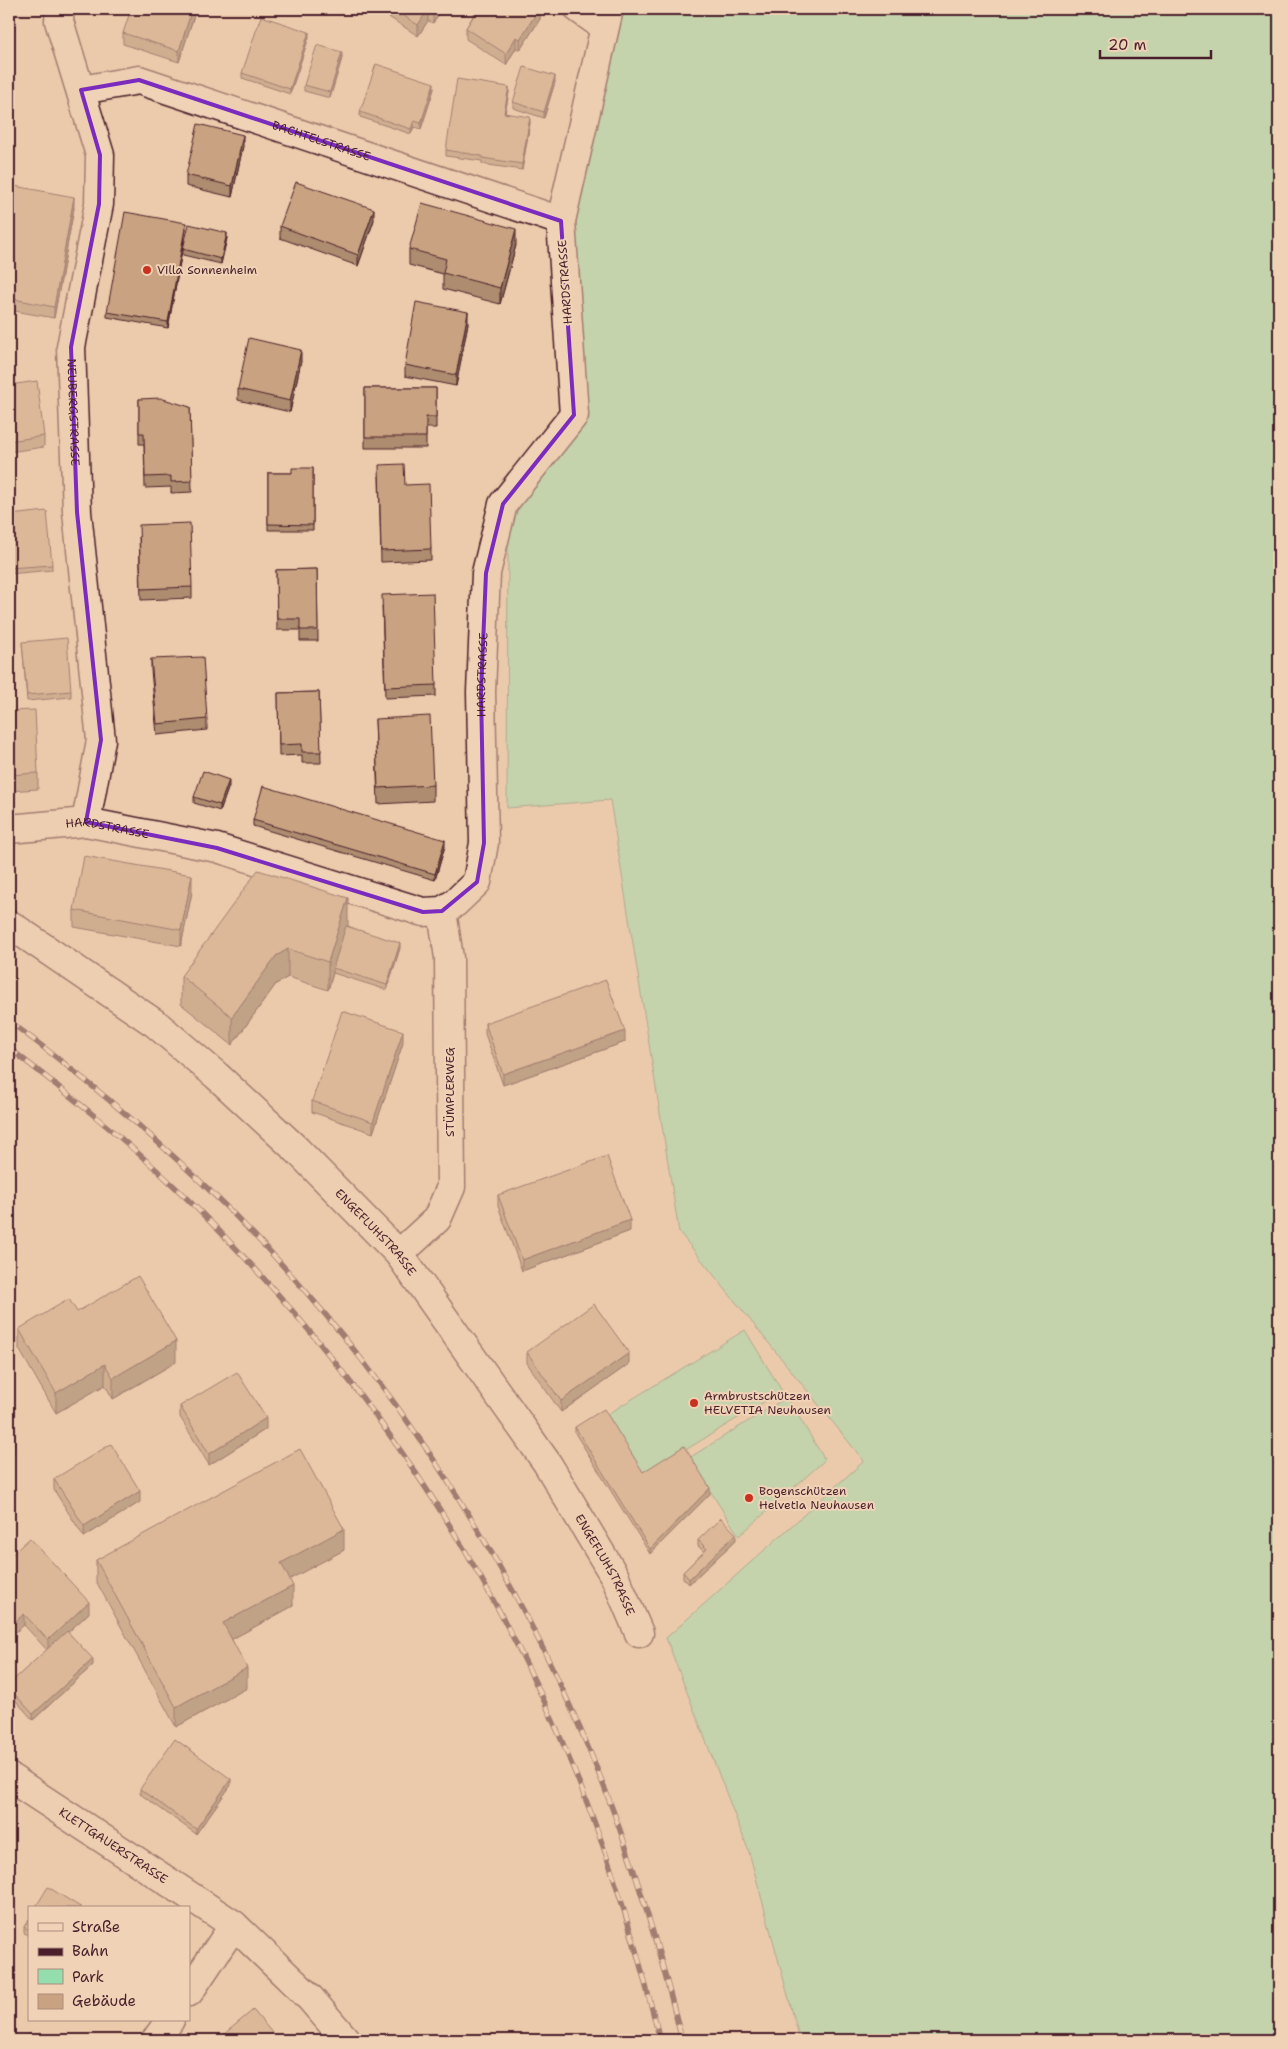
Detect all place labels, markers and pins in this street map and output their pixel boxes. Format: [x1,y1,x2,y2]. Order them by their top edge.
place label: Villa Sonnenheim [157,262,257,278]
marker: Villa Sonnenheim [141,264,153,276]
place label: Armbrustschützen HELVETIA Neuhausen [704,1388,831,1418]
marker: Armbrustschützen HELVETIA Neuhausen [688,1397,700,1409]
place label: Bogenschützen Helvetia Neuhausen [759,1483,874,1513]
marker: Bogenschützen Helvetia Neuhausen [743,1492,755,1504]

